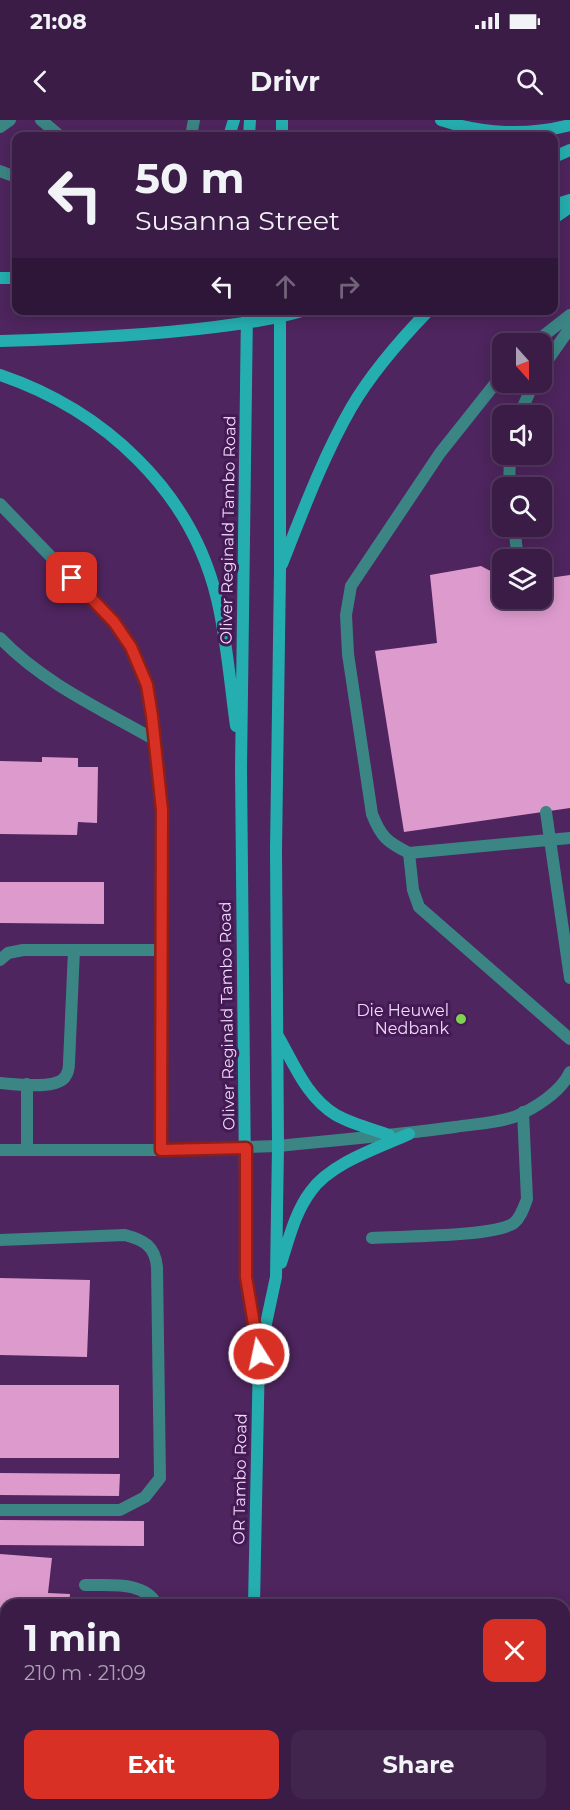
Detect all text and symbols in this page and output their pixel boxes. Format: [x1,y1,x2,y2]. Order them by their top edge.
text: 21:08 [30,8,87,35]
icon: back [24,65,57,98]
text: Drivr [250,65,320,98]
icon: search [513,65,546,98]
text: 50 m [135,152,244,204]
icon: left [36,156,114,234]
text: Susanna Street [135,204,340,237]
icon: left [206,270,239,303]
icon: ahead [269,270,302,303]
icon: right [332,270,365,303]
north arrow [492,333,552,393]
map controls [492,333,552,609]
button: sound [492,405,552,465]
street label: Oliver Reginald Tambo Road [217,415,239,645]
button: search [492,477,552,537]
button: layers [492,549,552,609]
pin [46,552,97,603]
icon: arrive [55,561,88,594]
street label: Oliver Reginald Tambo Road [216,901,238,1131]
place label: Die Heuwel Nedbank [356,1001,449,1038]
marker: Die Heuwel Nedbank [454,1012,468,1026]
position arrow [227,1322,291,1386]
street label: OR Tambo Road [229,1413,251,1545]
text: 1 min [24,1616,122,1660]
button: close [483,1619,546,1682]
text: 210 m · 21:09 [24,1661,146,1685]
button: Exit [24,1730,279,1799]
button: Share [291,1730,546,1799]

